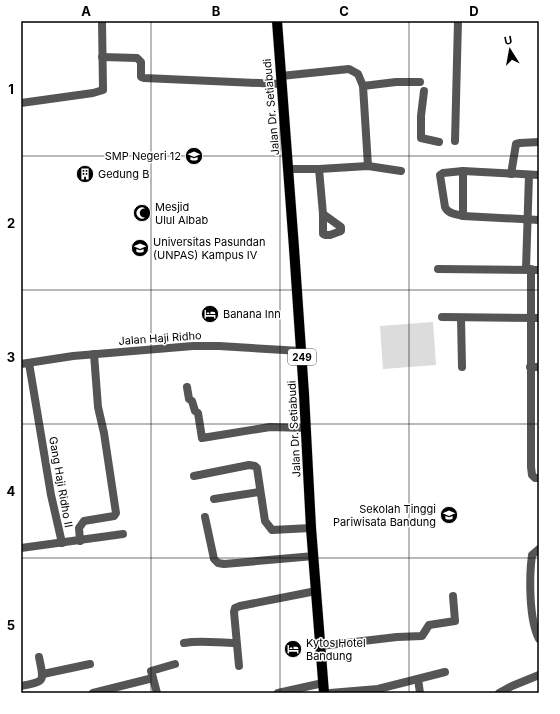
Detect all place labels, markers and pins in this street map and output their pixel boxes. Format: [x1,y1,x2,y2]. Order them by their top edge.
school or university icon: SMP Negeri 12 [184,146,204,166]
place label: SMP Negeri 12 [105,149,181,163]
building icon: Gedung B [75,164,95,184]
place label: Gedung B [98,167,149,181]
place label: Mesjid Ulul Albab [155,200,208,227]
mosque icon: Mesjid Ulul Albab [132,203,152,223]
place label: Universitas Pasundan (UNPAS) Kampus IV [153,235,266,262]
school or university icon: Universitas Pasundan (UNPAS) Kampus IV [130,238,150,258]
hotel icon: Banana Inn [200,304,220,324]
place label: Banana Inn [223,307,281,321]
place label: Sekolah Tinggi Pariwisata Bandung [333,502,436,529]
school or university icon: Sekolah Tinggi Pariwisata Bandung [439,505,459,525]
place label: Kytos Hotel Bandung [306,636,366,663]
hotel icon: Kytos Hotel Bandung [283,639,303,659]

